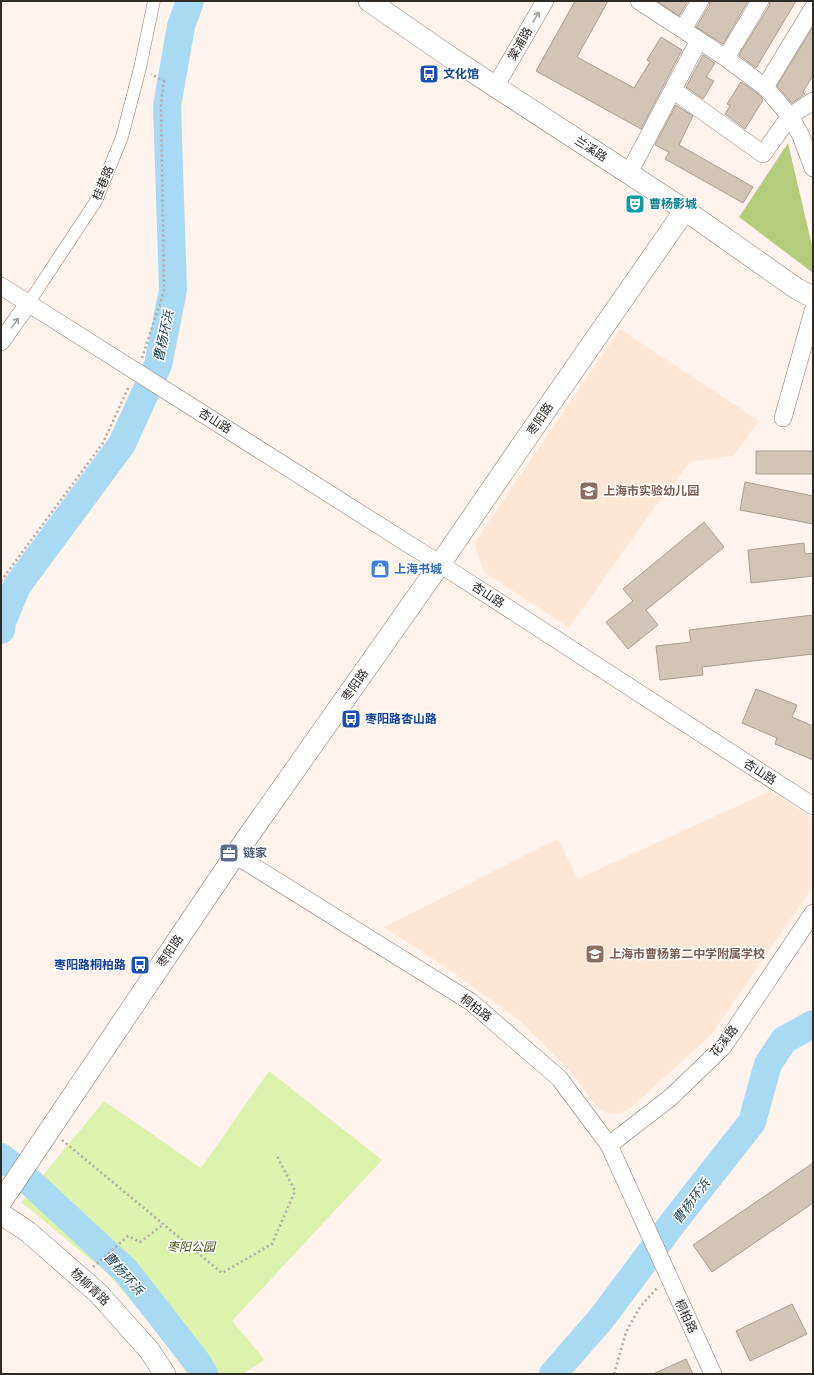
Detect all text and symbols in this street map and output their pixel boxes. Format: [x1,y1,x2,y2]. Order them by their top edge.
one-way arrow [532,11,540,23]
street label: 棠浦路 [503,24,535,63]
bus stop icon: 文化馆 [418,63,440,85]
place label: 文化馆 [443,65,479,81]
street label: 兰溪路 [572,132,611,165]
street label: 桂巷路 [88,163,116,202]
theatre icon: 曹杨影城 [624,193,646,215]
place label: 曹杨影城 [649,195,697,211]
water label: 曹杨环浜 [149,308,176,363]
one-way arrow [11,318,19,329]
street label: 枣阳路 [522,399,556,438]
street label: 杏山路 [196,404,235,436]
school or university icon: 上海市实验幼儿园 [578,480,600,502]
place label: 上海市实验幼儿园 [603,482,699,498]
shop icon: 上海书城 [369,558,391,580]
place label: 上海书城 [394,560,442,576]
street label: 杏山路 [469,578,508,611]
street label: 枣阳路 [337,665,371,704]
bus stop icon: 枣阳路杏山路 [340,708,362,730]
place label: 枣阳路杏山路 [365,710,437,726]
street label: 杏山路 [741,755,780,788]
office icon: 链家 [218,842,240,864]
place label: 链家 [243,844,267,860]
street label: 枣阳路 [152,931,186,970]
school or university icon: 上海市曹杨第二中学附属学校 [584,943,606,965]
place label: 上海市曹杨第二中学附属学校 [609,945,765,961]
bus stop icon: 枣阳路桐柏路 [129,954,151,976]
place label: 枣阳路桐柏路 [54,956,126,972]
street label: 桐柏路 [458,990,496,1025]
street label: 花溪路 [706,1021,741,1059]
water label: 曹杨环浜 [668,1174,714,1227]
park label: 枣阳公园 [167,1238,217,1254]
water label: 曹杨环浜 [101,1248,149,1298]
street label: 杨柳青路 [68,1264,114,1308]
street label: 桐柏路 [672,1296,702,1335]

